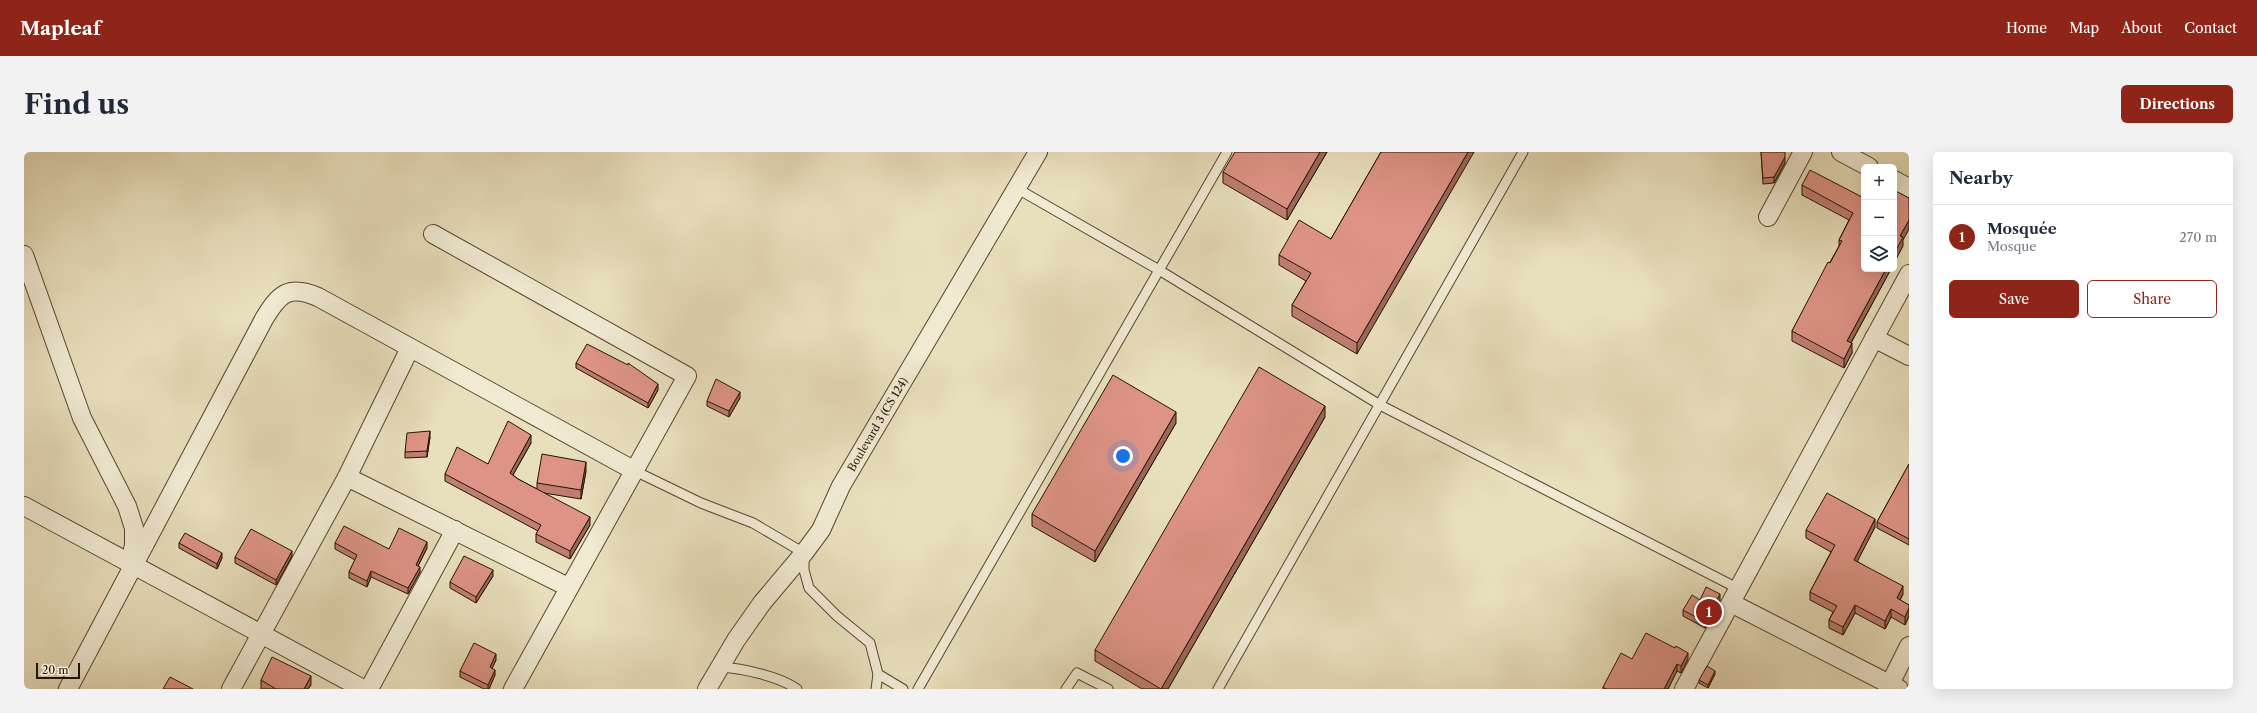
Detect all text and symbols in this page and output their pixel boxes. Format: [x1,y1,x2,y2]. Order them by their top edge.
text: Mapleaf [20,17,101,40]
text: Home [2006,19,2047,37]
text: Map [2069,19,2099,37]
text: About [2121,19,2162,37]
text: Contact [2184,19,2237,37]
button: Directions [2121,85,2233,123]
text: Find us [24,87,129,121]
map controls [1861,164,1897,272]
button: + [1861,164,1897,200]
text: Nearby [1949,168,2013,188]
button: − [1861,200,1897,236]
text: Mosquée [1987,219,2057,238]
text: 1 [1959,229,1965,245]
text: 270 m [2179,229,2217,245]
button: layers [1861,236,1897,272]
text: Mosque [1987,238,2037,254]
button: Save [1949,280,2079,318]
button: Share [2087,280,2217,318]
street label: Boulevard 3 (CS 124) [844,375,911,474]
your location [1113,446,1133,466]
pin: 1 [1696,597,1722,627]
scale bar [36,661,80,680]
text: 20 m [42,663,68,677]

